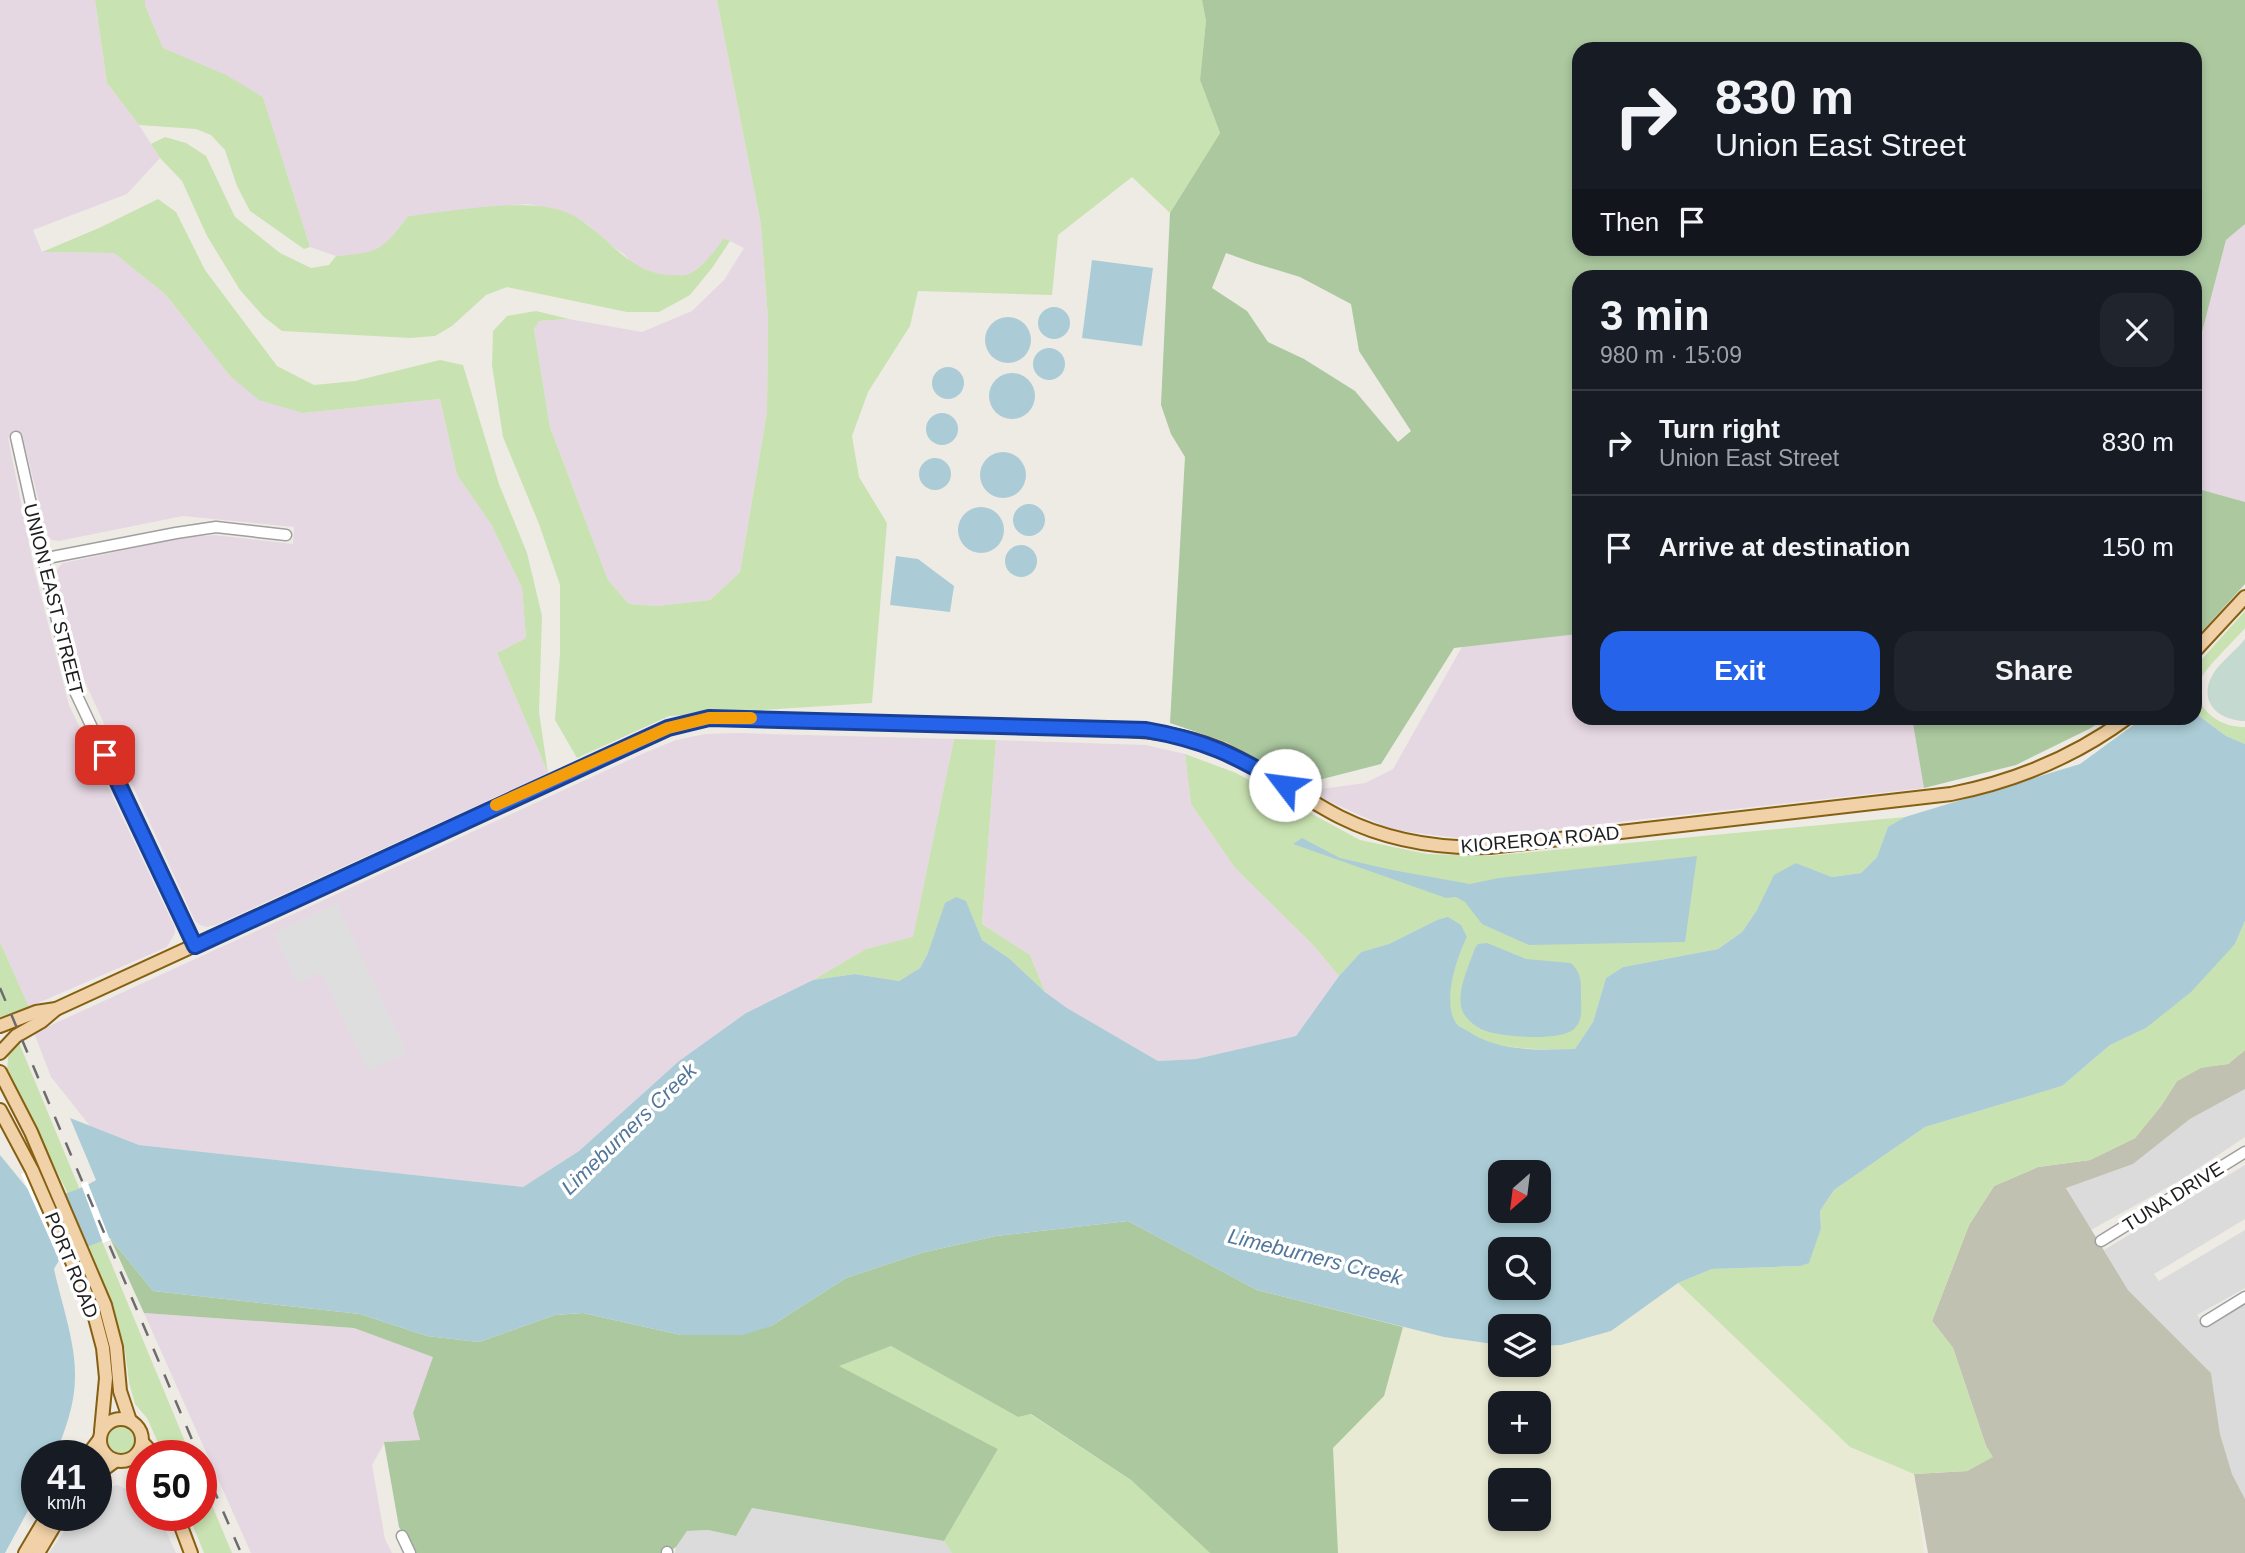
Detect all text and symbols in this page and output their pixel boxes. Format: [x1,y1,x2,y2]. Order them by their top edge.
icon: right [1600,70,1691,161]
text: 830 m [1715,70,1854,124]
text: Union East Street [1715,127,1966,163]
icon: arrive [1673,203,1711,241]
text: Then [1600,207,1659,237]
text: 3 min [1600,292,1710,339]
button: close [2100,293,2174,367]
text: 980 m · 15:09 [1600,342,1742,368]
text: Turn right [1659,414,1780,444]
icon: right [1600,424,1638,462]
text: 830 m [2102,427,2174,457]
text: Union East Street [1659,445,1839,471]
street label: UNION EAST STREET [20,501,88,697]
icon: arrive [1600,529,1638,567]
text: Arrive at destination [1659,532,1910,562]
text: 150 m [2102,532,2174,562]
button: Exit [1600,631,1880,711]
button: Share [1894,631,2174,711]
pin [75,725,135,785]
icon: arrive [86,736,124,774]
position arrow [1248,748,1322,822]
street label: KIOREROA ROAD [1460,822,1620,857]
water label: Limeburners Creek [556,1057,702,1199]
street label: TUNA DRIVE [2119,1157,2227,1236]
north arrow [1488,1160,1550,1223]
map controls [1488,1160,1551,1531]
street label: PORT ROAD [41,1209,102,1321]
water label: Limeburners Creek [1226,1224,1406,1290]
button: search [1488,1237,1551,1300]
button: layers [1488,1314,1551,1377]
button: + [1488,1391,1551,1454]
speed limit sign: 50 [126,1440,217,1531]
text: 41 [47,1457,86,1496]
button: − [1488,1468,1551,1531]
text: km/h [47,1493,86,1513]

